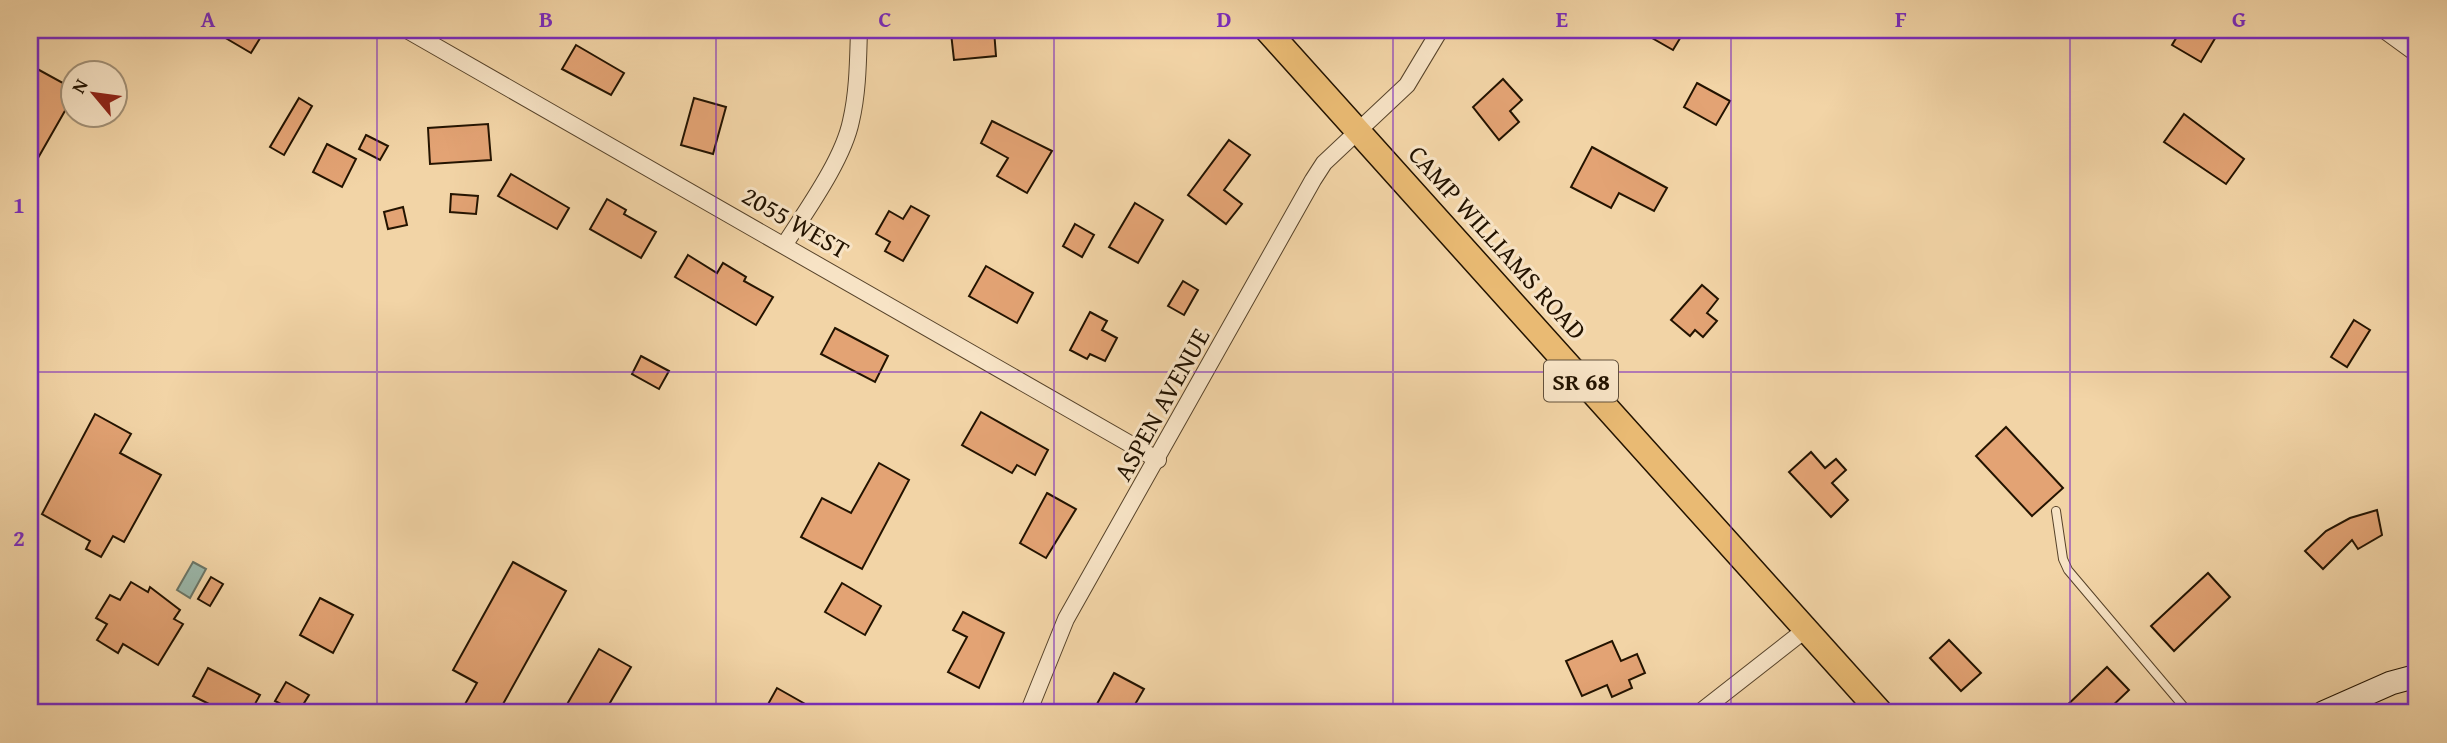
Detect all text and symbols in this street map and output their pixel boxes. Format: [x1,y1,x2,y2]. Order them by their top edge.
text: A [201,2,216,35]
text: B [539,2,553,35]
text: C [878,2,892,35]
text: D [1217,2,1232,35]
text: E [1556,2,1568,35]
text: F [1895,2,1907,35]
text: G [2232,2,2246,35]
north arrow [60,60,130,130]
text: N [64,73,95,98]
street label: CAMP WILLIAMS ROAD [1400,136,1596,348]
street label: 2055 WEST [735,176,857,269]
text: 1 [13,188,25,221]
street label: ASPEN AVENUE [1103,320,1219,488]
road number: SR 68 [1544,360,1618,402]
text: 2 [13,521,25,554]

